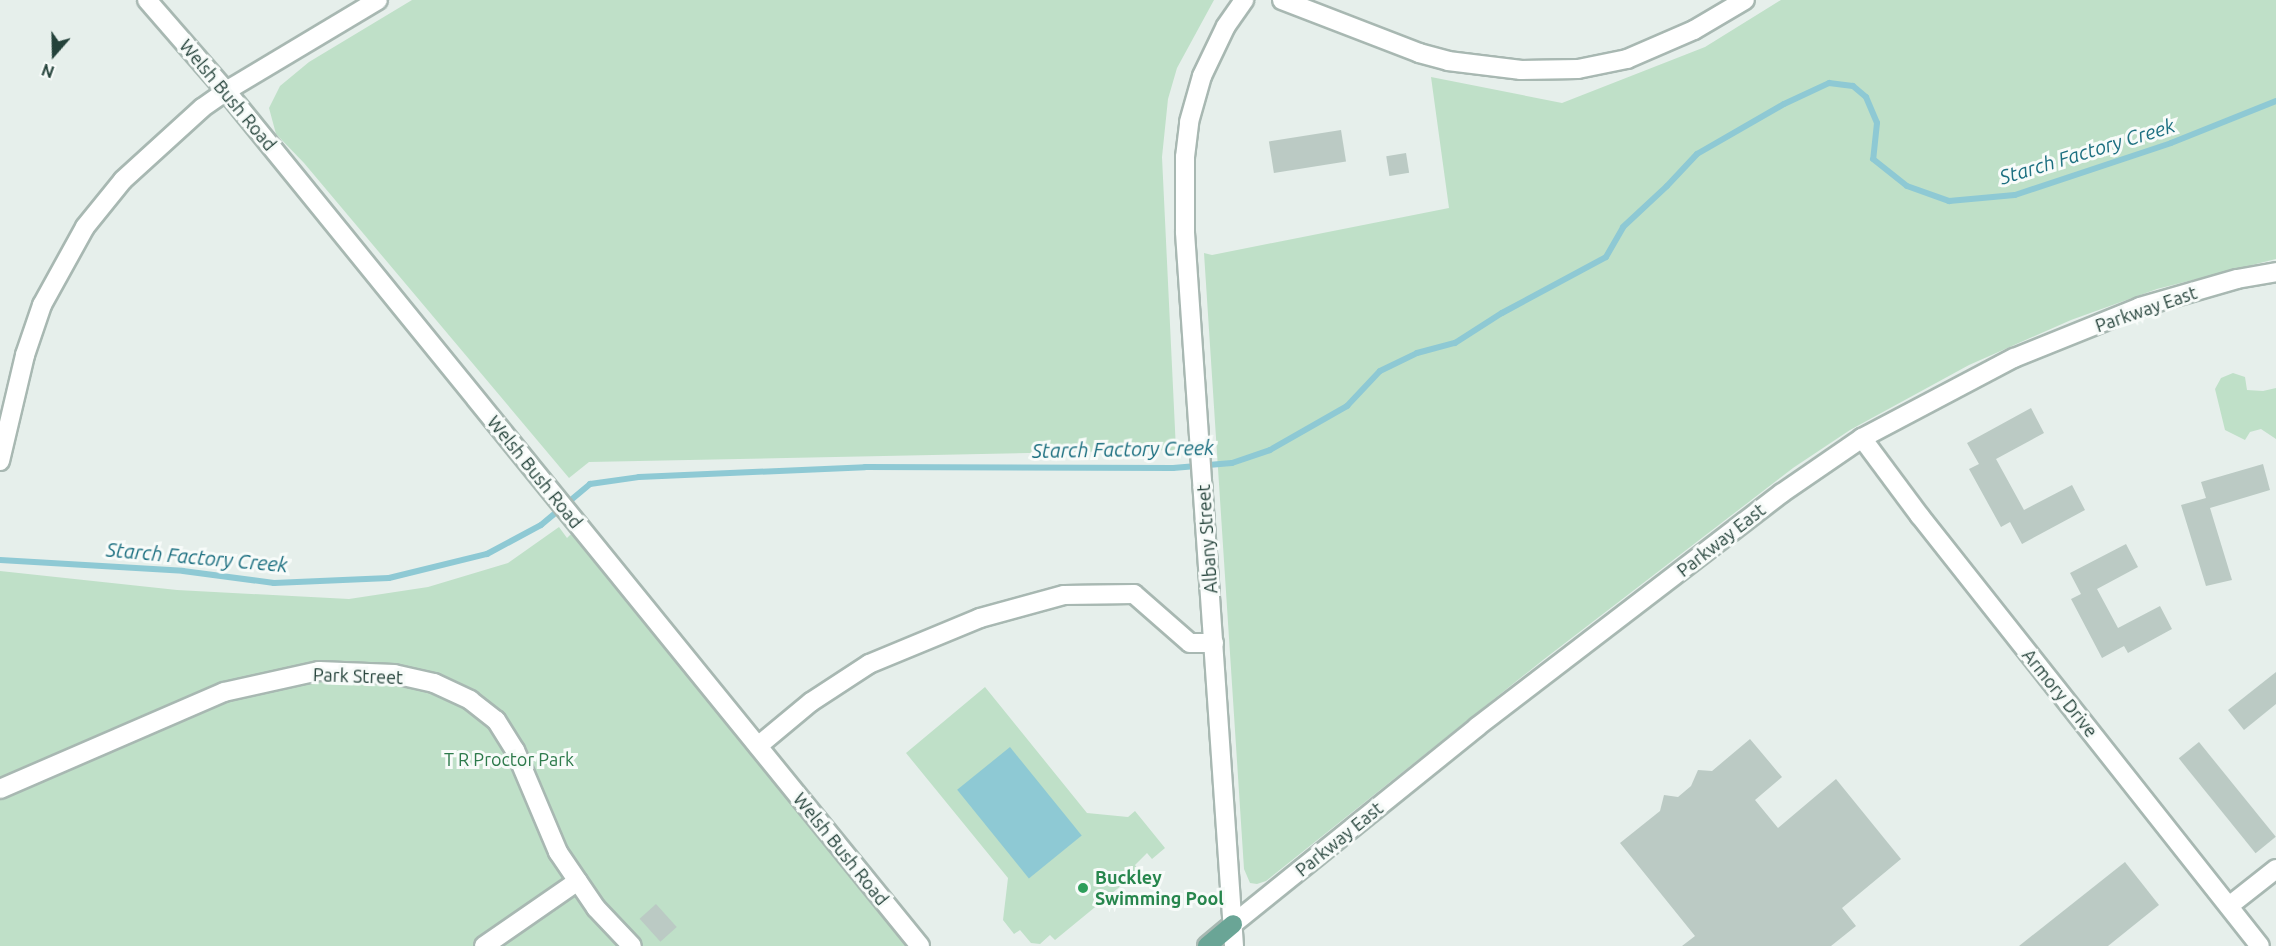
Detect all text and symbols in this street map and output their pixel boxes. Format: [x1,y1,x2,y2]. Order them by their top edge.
north arrow [24,24,84,84]
street label: Welsh Bush Road [175,35,281,155]
text: N [39,60,57,81]
water label: Starch Factory Creek [1996,113,2178,189]
street label: Parkway East [2092,282,2200,336]
street label: Welsh Bush Road [483,411,587,533]
water label: Starch Factory Creek [1032,435,1214,463]
street label: Albany Street [1192,484,1222,594]
street label: Parkway East [1673,499,1769,581]
water label: Starch Factory Creek [105,537,289,577]
street label: Armory Drive [2018,645,2102,741]
street label: Park Street [313,664,403,688]
park label: T R Proctor Park [444,748,574,770]
street label: Welsh Bush Road [789,788,893,910]
street label: Parkway East [1291,797,1387,881]
place label: Buckley Swimming Pool [1095,867,1224,910]
marker: Buckley Swimming Pool [1076,881,1090,895]

